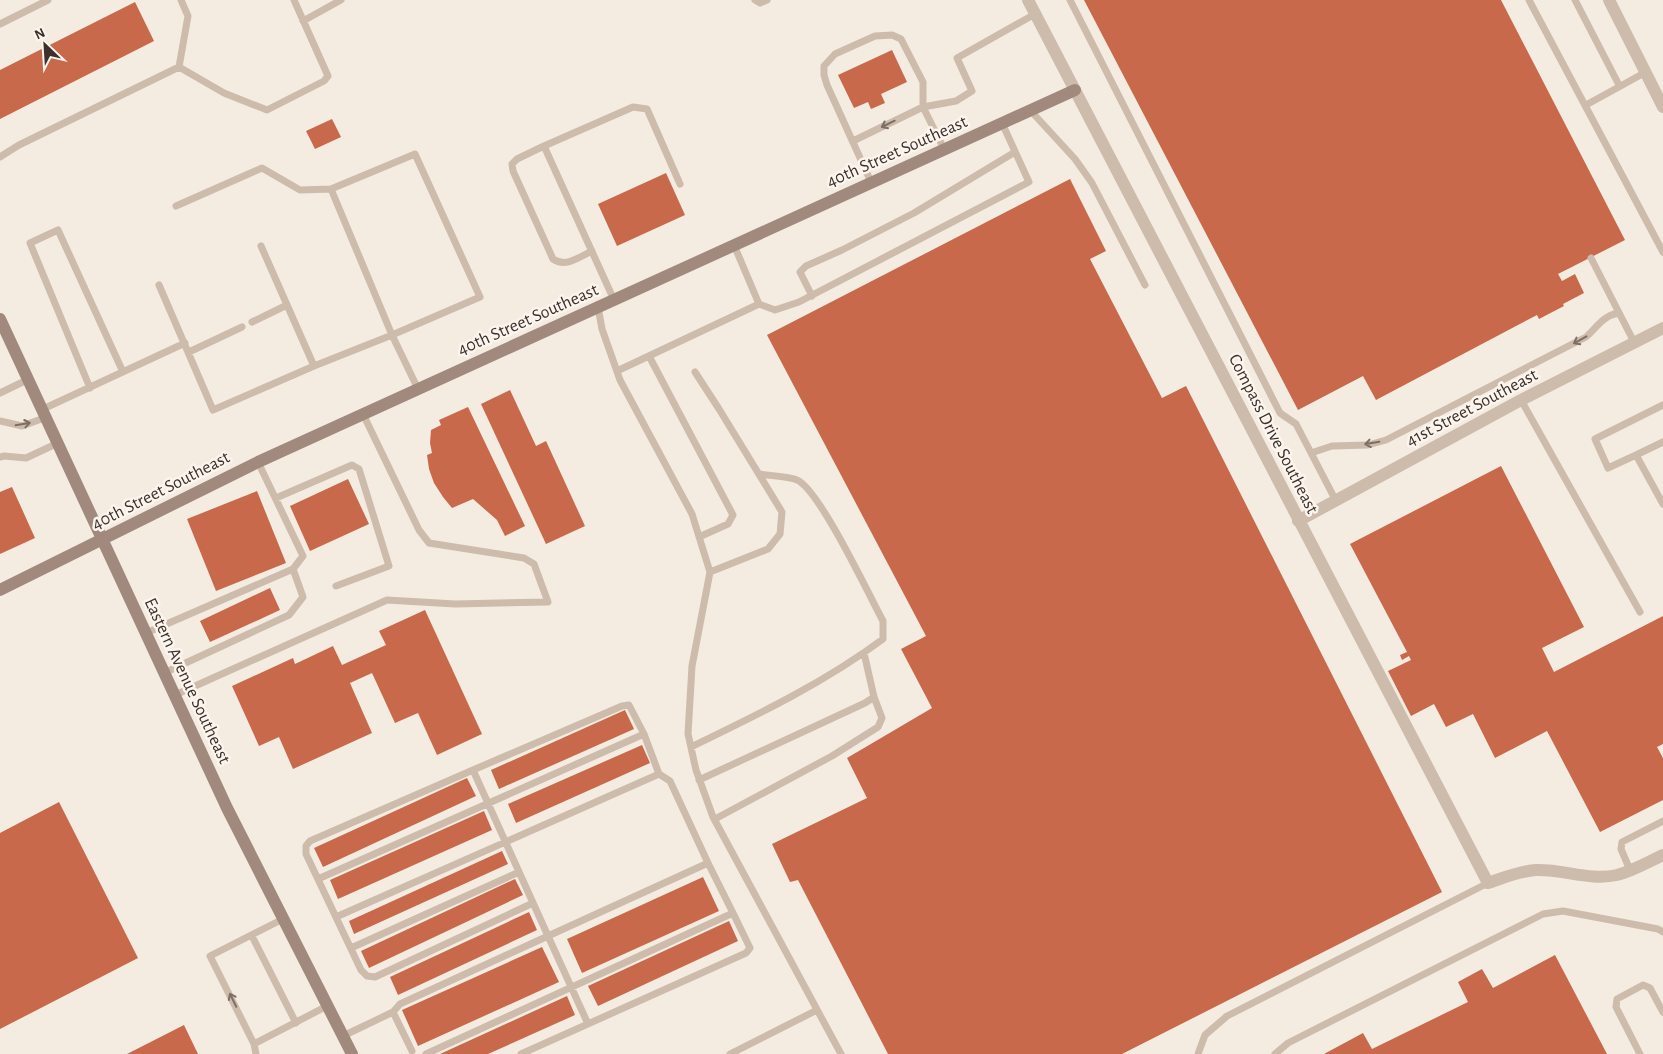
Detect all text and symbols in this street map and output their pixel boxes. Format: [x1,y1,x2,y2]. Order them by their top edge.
north arrow [20,20,70,70]
text: N [33,26,47,43]
street label: 40th Street Southeast [824,113,970,191]
one-way arrow [881,120,896,129]
street label: 40th Street Southeast [455,281,601,359]
one-way arrow [1572,335,1587,345]
street label: Compass Drive Southeast [1225,351,1321,517]
street label: 41st Street Southeast [1403,366,1541,450]
one-way arrow [15,418,31,428]
one-way arrow [1365,439,1381,449]
street label: 40th Street Southeast [89,448,233,533]
street label: Eastern Avenue Southeast [141,595,233,767]
one-way arrow [228,993,237,1008]

